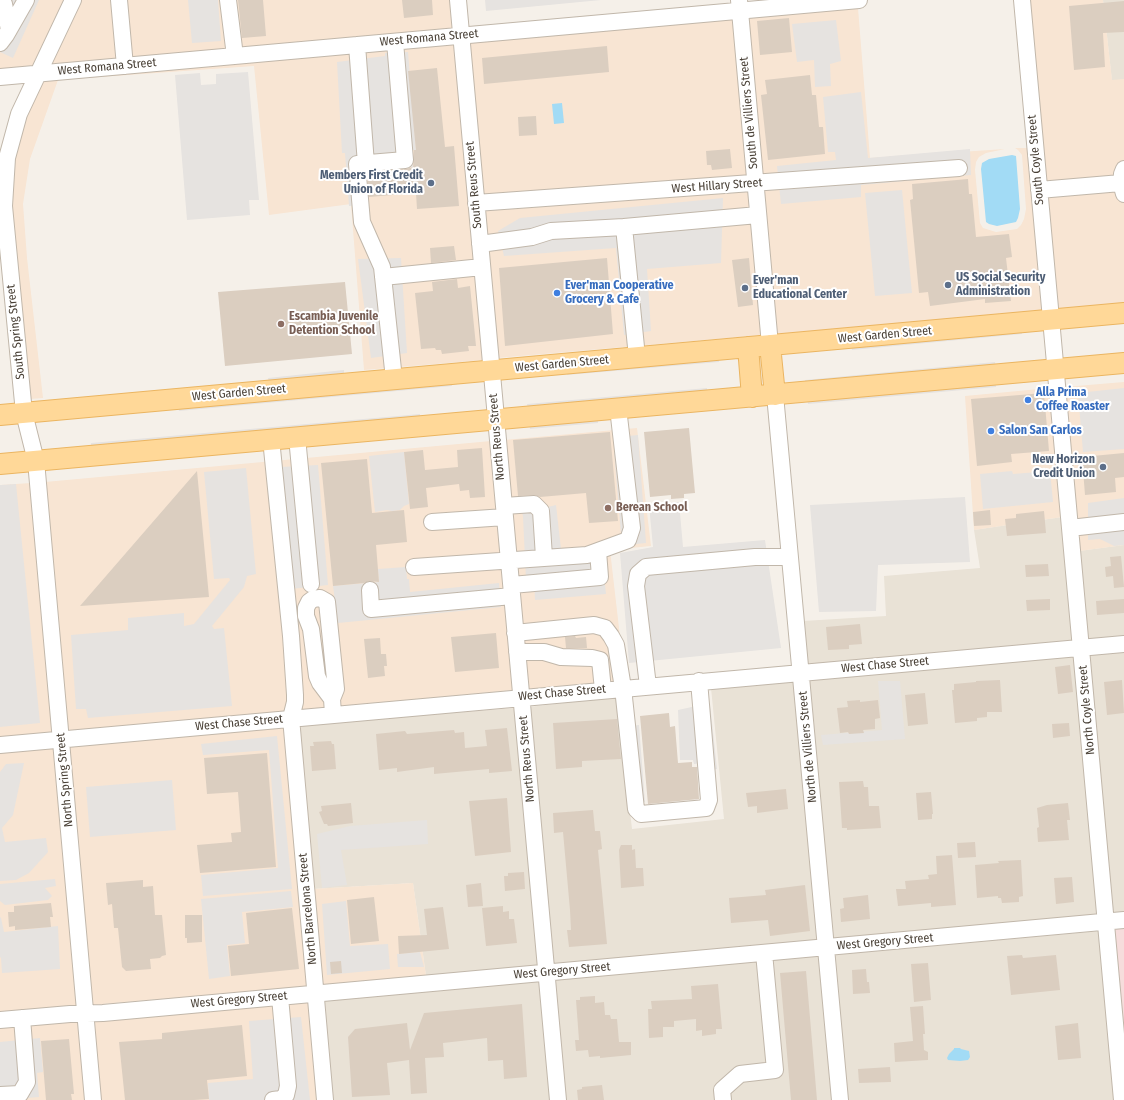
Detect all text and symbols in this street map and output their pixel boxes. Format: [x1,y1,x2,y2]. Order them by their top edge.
street label: West Romana Street [379,27,479,49]
street label: West Romana Street [57,56,157,78]
street label: South de Villiers Street [737,56,761,170]
street label: South Coyle Street [1025,114,1047,206]
street label: South Reus Street [463,141,485,229]
place label: Members First Credit Union of Florida [320,169,423,197]
street label: West Hillary Street [671,176,763,196]
marker: Members First Credit Union of Florida [426,178,436,188]
place label: US Social Security Administration [956,271,1045,299]
place label: Ever'man Educational Center [753,274,847,302]
place label: Ever'man Cooperative Grocery & Cafe [565,279,674,307]
marker: US Social Security Administration [943,280,953,290]
marker: Ever'man Educational Center [740,283,750,293]
street label: South Spring Street [4,284,28,380]
marker: Ever'man Cooperative Grocery & Cafe [552,288,562,298]
place label: Escambia Juvenile Detention School [289,310,378,338]
marker: Escambia Juvenile Detention School [276,319,286,329]
street label: West Garden Street [837,324,933,346]
street label: West Garden Street [514,353,610,375]
street label: West Garden Street [191,382,287,404]
place label: Alla Prima Coffee Roaster [1036,386,1109,414]
street label: North Reus Street [486,393,508,481]
marker: Alla Prima Coffee Roaster [1023,395,1033,405]
place label: Salon San Carlos [999,424,1082,438]
marker: Salon San Carlos [986,426,996,436]
place label: New Horizon Credit Union [1032,453,1095,481]
marker: New Horizon Credit Union [1098,462,1108,472]
place label: Berean School [616,501,687,515]
marker: Berean School [603,503,613,513]
street label: West Chase Street [840,654,930,676]
street label: North Coyle Street [1076,665,1098,755]
street label: West Chase Street [517,682,607,704]
street label: North de Villiers Street [796,691,820,803]
street label: West Chase Street [194,712,284,734]
street label: North Reus Street [516,715,538,803]
street label: North Spring Street [54,732,76,828]
street label: North Barcelona Street [296,853,320,965]
street label: West Gregory Street [836,931,934,953]
street label: West Gregory Street [513,960,611,982]
street label: West Gregory Street [190,989,288,1011]

